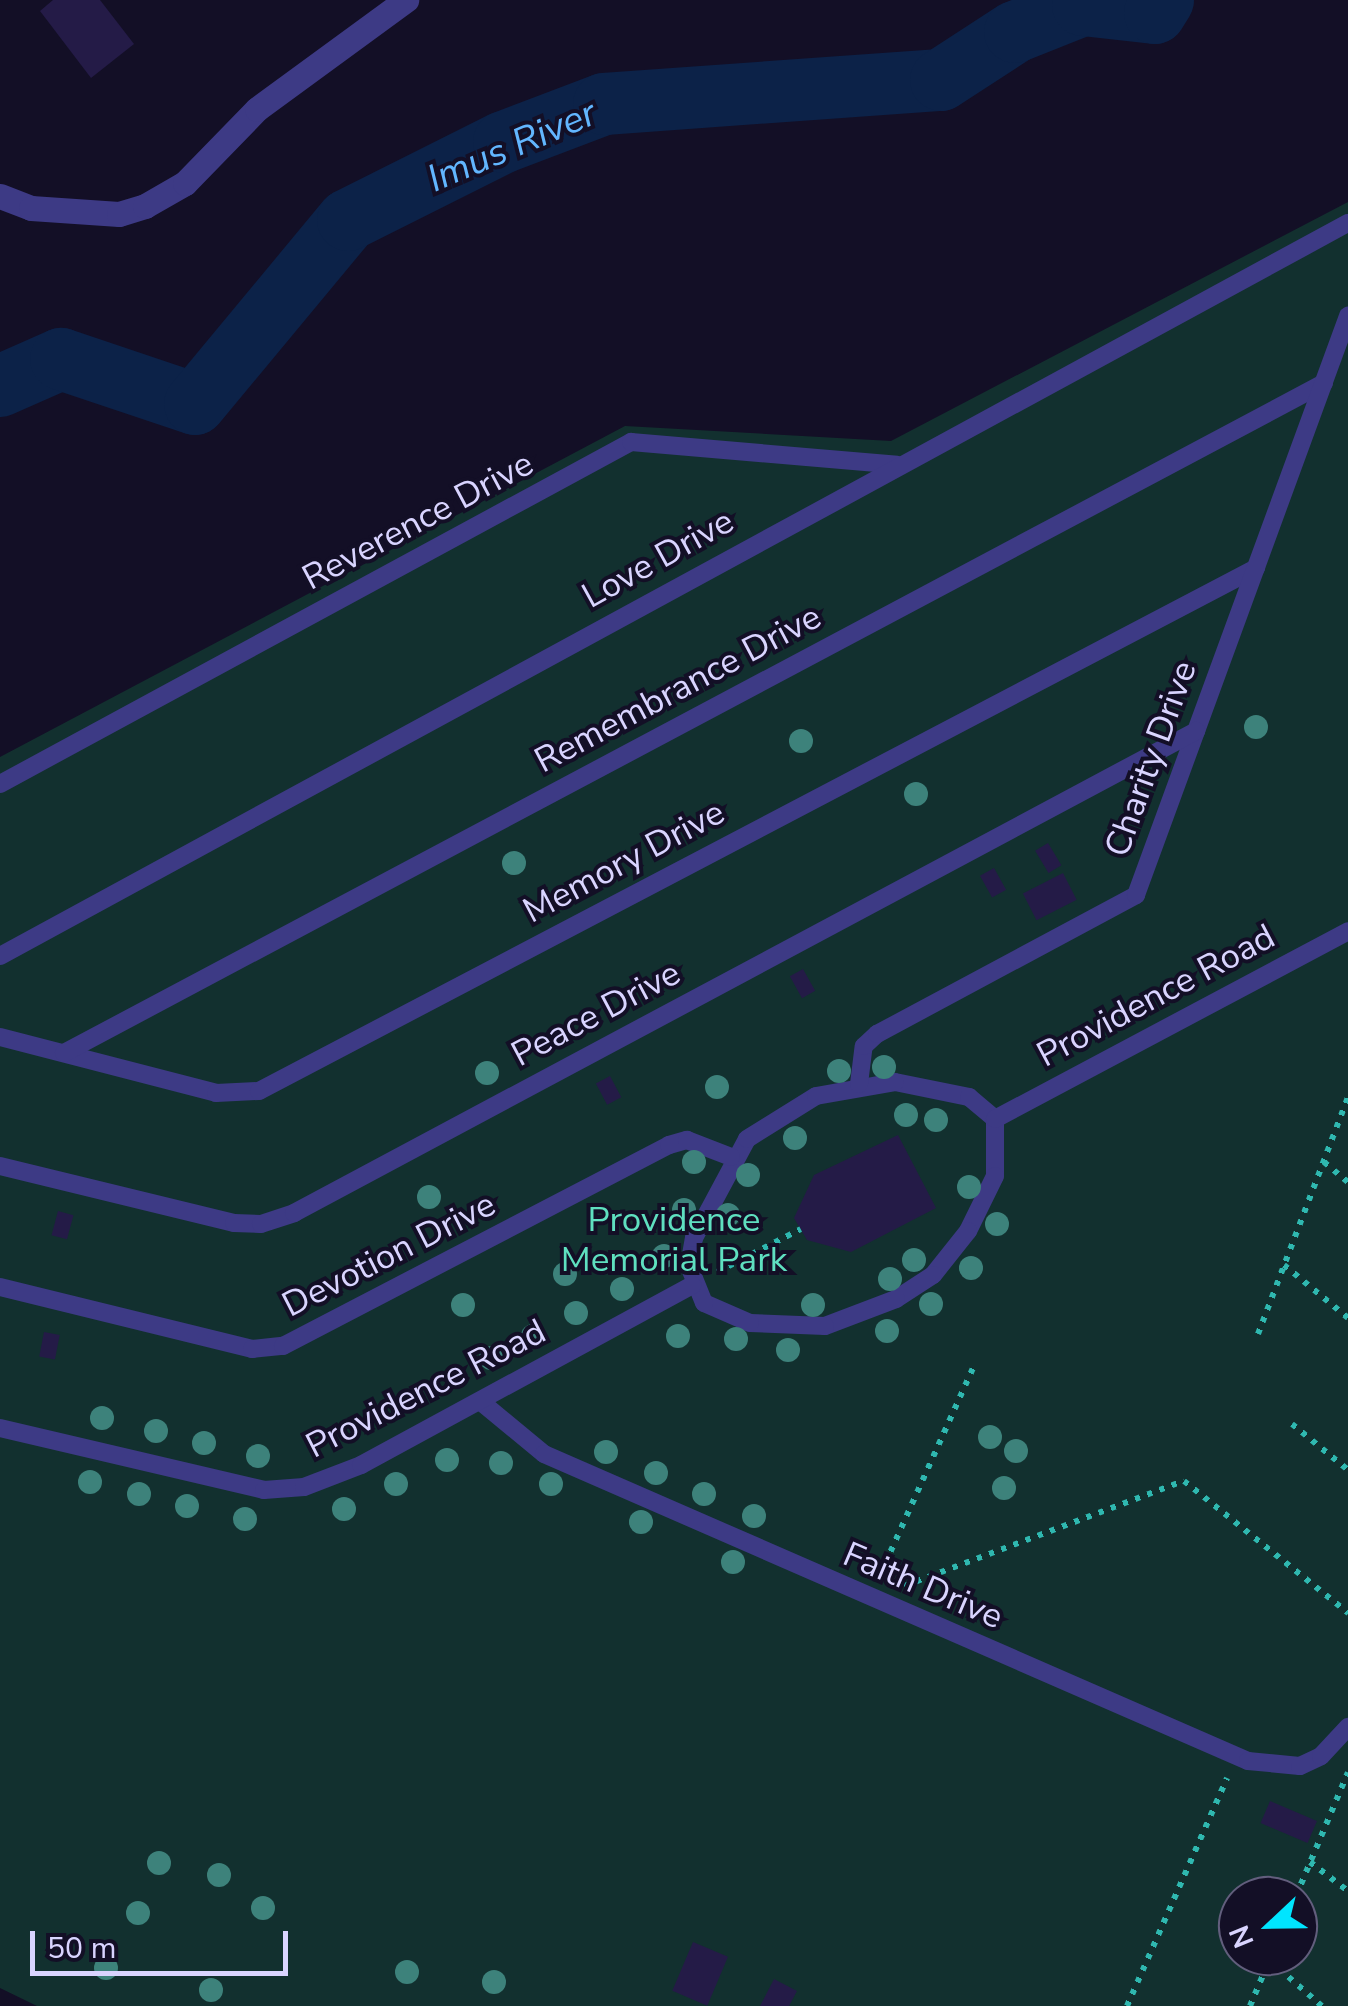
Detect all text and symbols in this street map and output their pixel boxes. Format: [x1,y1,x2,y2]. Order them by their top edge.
water label: Imus River [421,90,603,202]
street label: Reverence Drive [296,443,540,599]
street label: Love Drive [575,500,741,618]
street label: Remembrance Drive [528,596,828,782]
street label: Charity Drive [1096,655,1206,863]
street label: Memory Drive [516,791,732,933]
street label: Providence Road [1030,916,1282,1076]
street label: Peace Drive [504,952,688,1076]
street label: Devotion Drive [276,1183,502,1327]
park label: Providence Memorial Park [561,1199,787,1281]
street label: Providence Road [299,1311,553,1467]
street label: Faith Drive [837,1534,1009,1638]
north arrow [1218,1876,1318,1976]
scale bar [35,1911,292,1973]
text: N [1221,1920,1264,1953]
text: 50 m [47,1928,116,1969]

